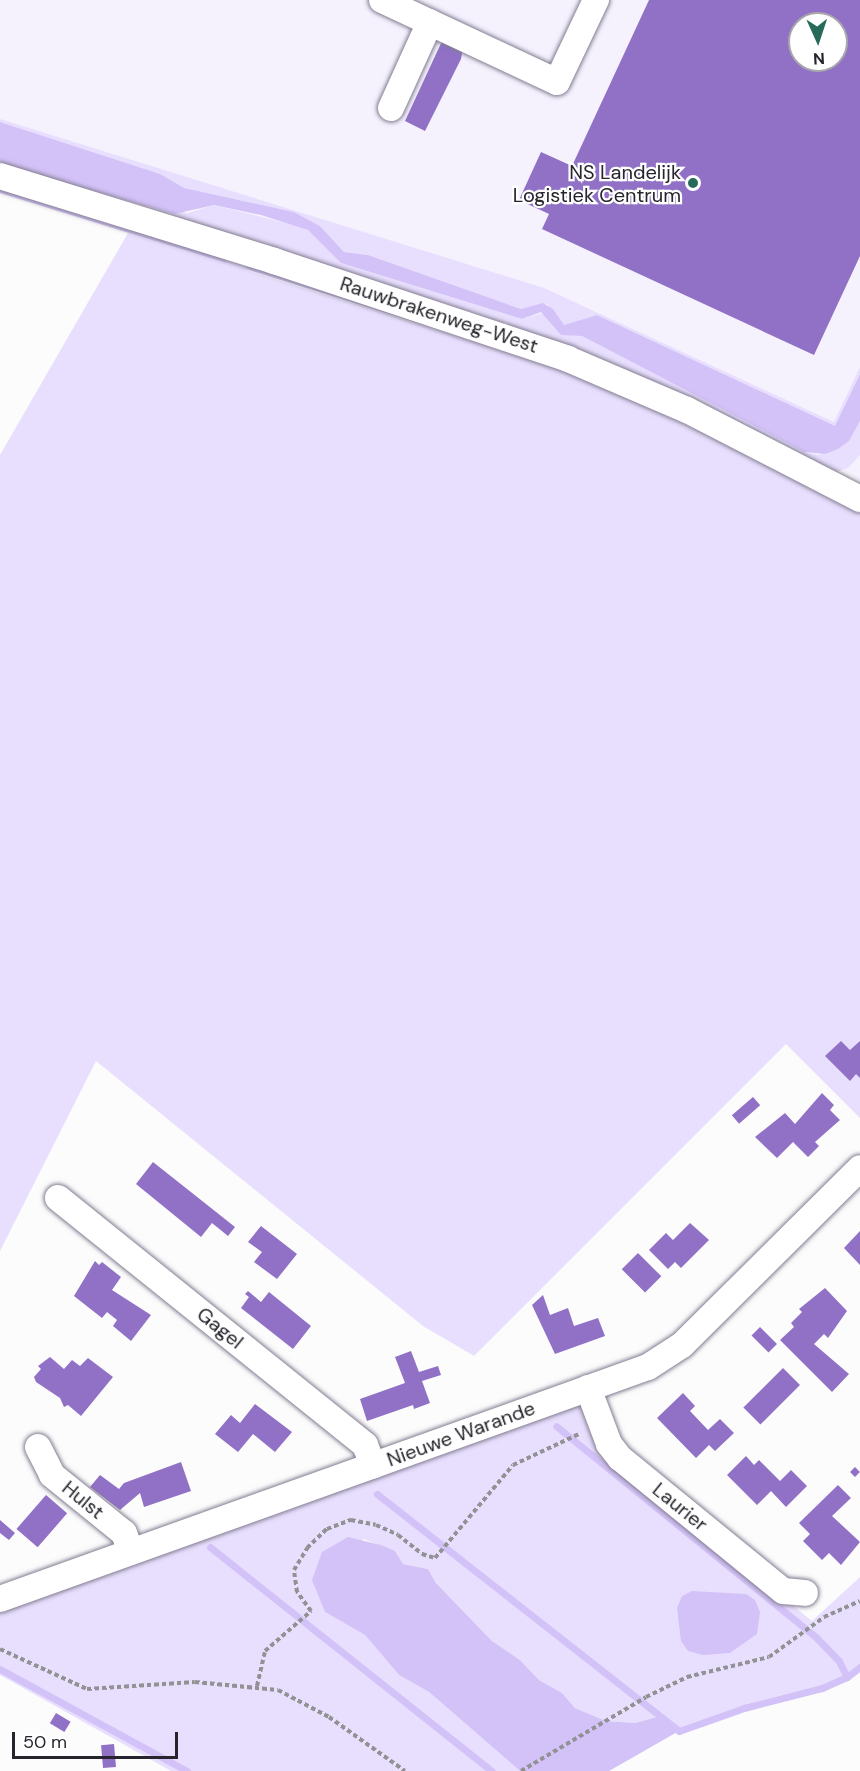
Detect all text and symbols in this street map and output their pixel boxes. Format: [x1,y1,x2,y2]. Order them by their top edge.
north arrow [788,12,848,72]
text: N [812,48,825,69]
place label: NS Landelijk Logistiek Centrum [513,160,681,207]
marker: NS Landelijk Logistiek Centrum [686,176,700,190]
street label: Rauwbrakenweg-West [337,272,541,358]
street label: Gagel [192,1302,248,1354]
street label: Nieuwe Warande [384,1396,538,1472]
street label: Hulst [57,1476,109,1524]
street label: Laurier [648,1478,712,1536]
scale bar [15,1720,182,1758]
text: 50 m [23,1730,67,1754]

